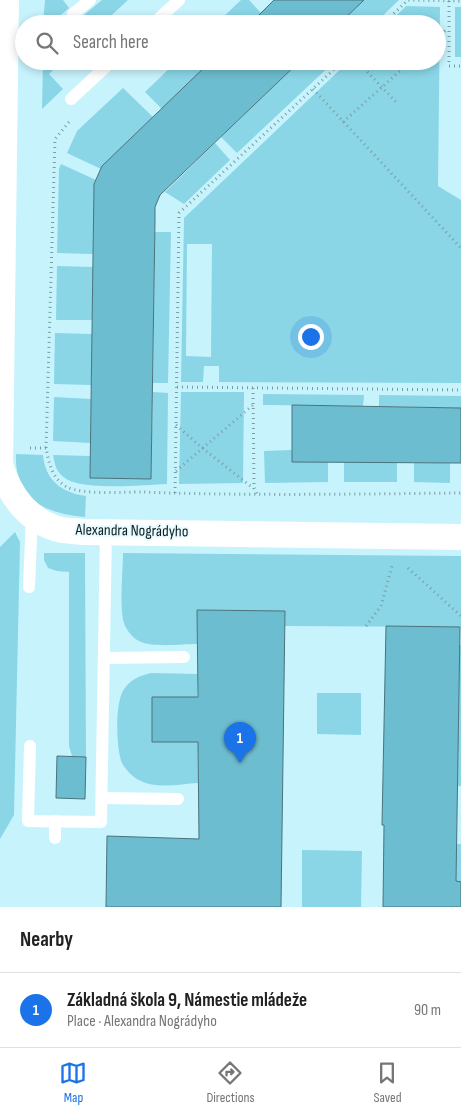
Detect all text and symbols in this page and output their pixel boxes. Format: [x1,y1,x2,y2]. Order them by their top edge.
search box [15,15,446,70]
icon: search [33,29,61,57]
text: Search here [73,31,149,54]
your location [298,324,324,350]
street label: Alexandra Nográdyho [74,520,189,541]
pin: 1 [224,722,256,763]
text: Nearby [20,927,73,952]
text: Základná škola 9, Námestie mládeže [67,989,307,1012]
text: 1 [33,1001,39,1020]
text: 90 m [414,1001,441,1020]
text: Place · Alexandra Nográdyho [67,1012,217,1031]
tab: Map [59,1059,87,1106]
tab: Directions [206,1059,255,1106]
tab: Saved [373,1059,402,1106]

